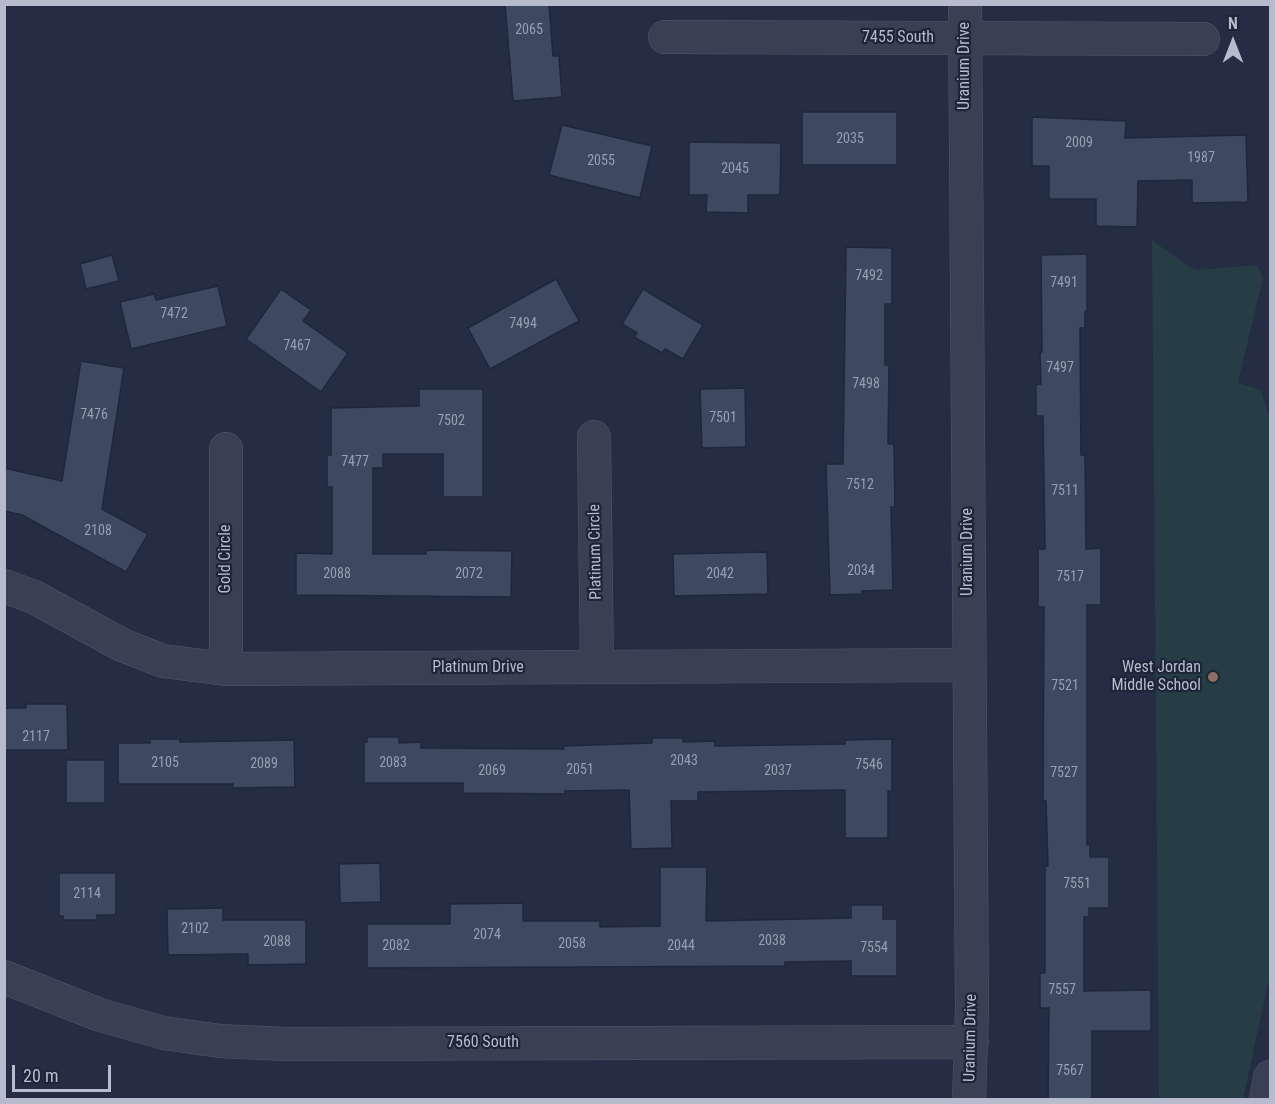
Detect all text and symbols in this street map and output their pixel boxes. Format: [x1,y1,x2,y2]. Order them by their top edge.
north arrow [1203,12,1263,72]
text: N [1228,14,1238,33]
house number: 2065 [515,22,543,38]
street label: Uranium Drive [955,22,975,110]
street label: 7455 South [862,28,934,48]
house number: 2035 [836,131,864,147]
house number: 2009 [1065,135,1093,151]
house number: 1987 [1187,150,1215,166]
house number: 2055 [587,153,615,169]
house number: 2045 [721,161,749,177]
house number: 7492 [855,268,883,284]
house number: 7491 [1050,275,1078,291]
house number: 7472 [160,306,188,322]
house number: 7494 [509,316,537,332]
house number: 7467 [283,338,311,354]
house number: 7497 [1046,360,1074,376]
house number: 7498 [852,376,880,392]
house number: 7476 [80,407,108,423]
house number: 7501 [709,410,737,426]
house number: 7502 [437,413,465,429]
house number: 7477 [341,454,369,470]
house number: 7512 [846,477,874,493]
house number: 7511 [1051,483,1079,499]
street label: Platinum Circle [586,504,606,600]
street label: Uranium Drive [958,508,978,596]
house number: 2108 [84,523,112,539]
street label: Gold Circle [216,525,236,593]
house number: 2034 [847,563,875,579]
house number: 2088 [323,566,351,582]
house number: 2072 [455,566,483,582]
house number: 2042 [706,566,734,582]
house number: 7517 [1056,569,1084,585]
street label: Platinum Drive [432,658,524,678]
place label: West Jordan Middle School [1111,658,1201,696]
marker: West Jordan Middle School [1206,670,1220,684]
house number: 7521 [1051,678,1079,694]
house number: 2117 [22,729,50,745]
house number: 2043 [670,753,698,769]
house number: 2105 [151,755,179,771]
house number: 2083 [379,755,407,771]
house number: 2089 [250,756,278,772]
house number: 7546 [855,757,883,773]
house number: 2051 [566,762,594,778]
house number: 2069 [478,763,506,779]
house number: 2037 [764,763,792,779]
house number: 7527 [1050,765,1078,781]
house number: 7551 [1063,876,1091,892]
house number: 2114 [73,886,101,902]
house number: 2102 [181,921,209,937]
house number: 2074 [473,927,501,943]
house number: 2038 [758,933,786,949]
house number: 2088 [263,934,291,950]
house number: 2058 [558,936,586,952]
house number: 2082 [382,938,410,954]
house number: 2044 [667,938,695,954]
house number: 7554 [860,940,888,956]
house number: 7557 [1048,982,1076,998]
street label: Uranium Drive [961,994,981,1082]
street label: 7560 South [447,1033,519,1053]
scale bar [15,1053,114,1091]
house number: 7567 [1056,1063,1084,1079]
text: 20 m [23,1065,58,1086]

